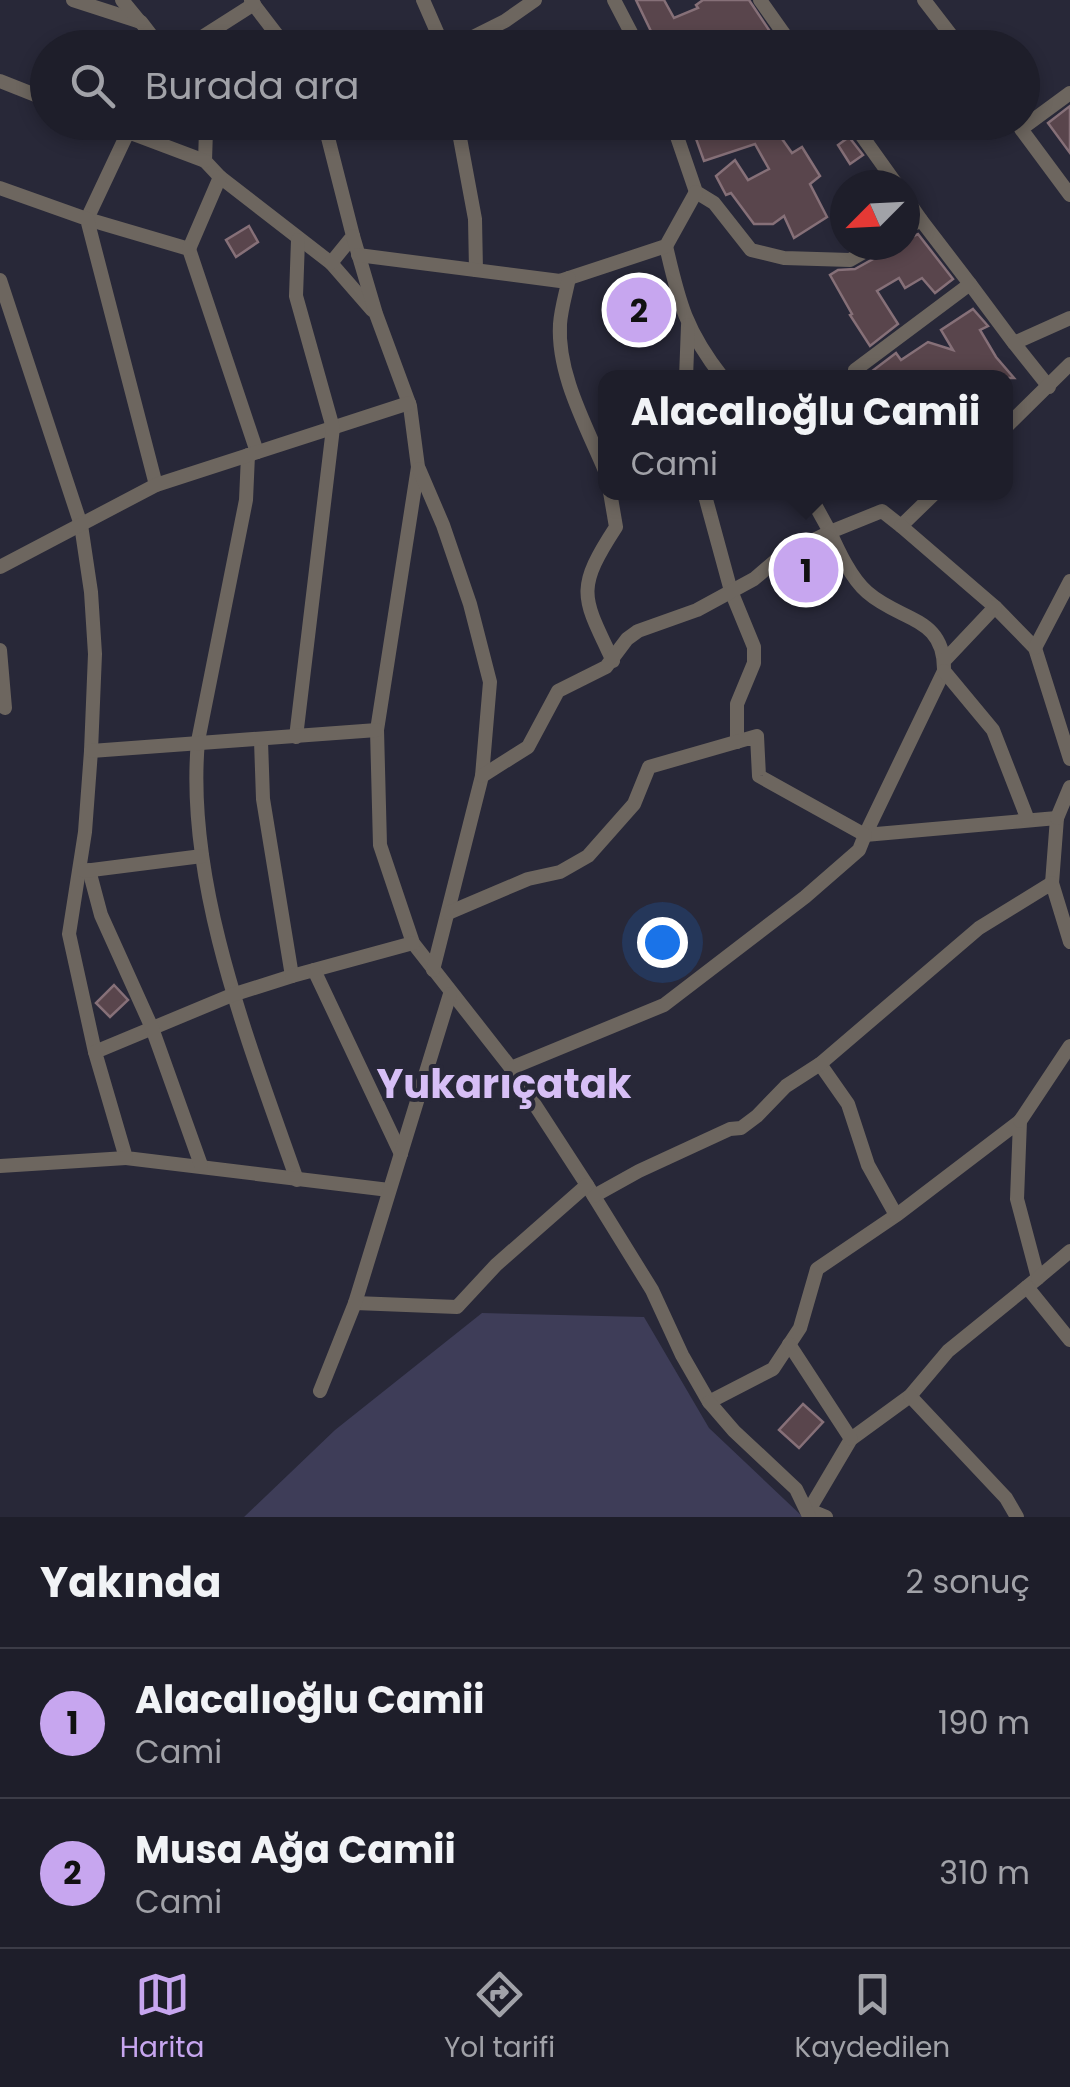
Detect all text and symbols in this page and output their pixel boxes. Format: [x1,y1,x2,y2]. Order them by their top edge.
search box [30,30,1040,140]
icon: search [65,58,120,113]
text: Burada ara [145,59,360,112]
north arrow [830,170,920,260]
pin: 2 [606,272,672,348]
popup [598,370,1013,500]
text: Alacalıoğlu Camii [631,385,980,438]
text: Cami [631,441,718,486]
pin: 1 [774,532,838,608]
your location [637,917,688,968]
district label: Yukarıçatak [376,1056,632,1112]
text: Yakında [40,1553,221,1612]
text: 2 sonuç [905,1559,1030,1604]
text: Alacalıoğlu Camii [135,1673,485,1726]
text: 1 [66,1700,79,1745]
text: 190 m [938,1700,1030,1745]
text: Cami [135,1729,222,1774]
text: Musa Ağa Camii [135,1823,456,1876]
text: 2 [63,1850,82,1895]
text: 310 m [939,1850,1030,1895]
text: Cami [135,1879,222,1924]
tab: Harita [120,1967,204,2069]
tab: Yol tarifi [444,1967,555,2069]
tab: Kaydedilen [795,1967,950,2069]

